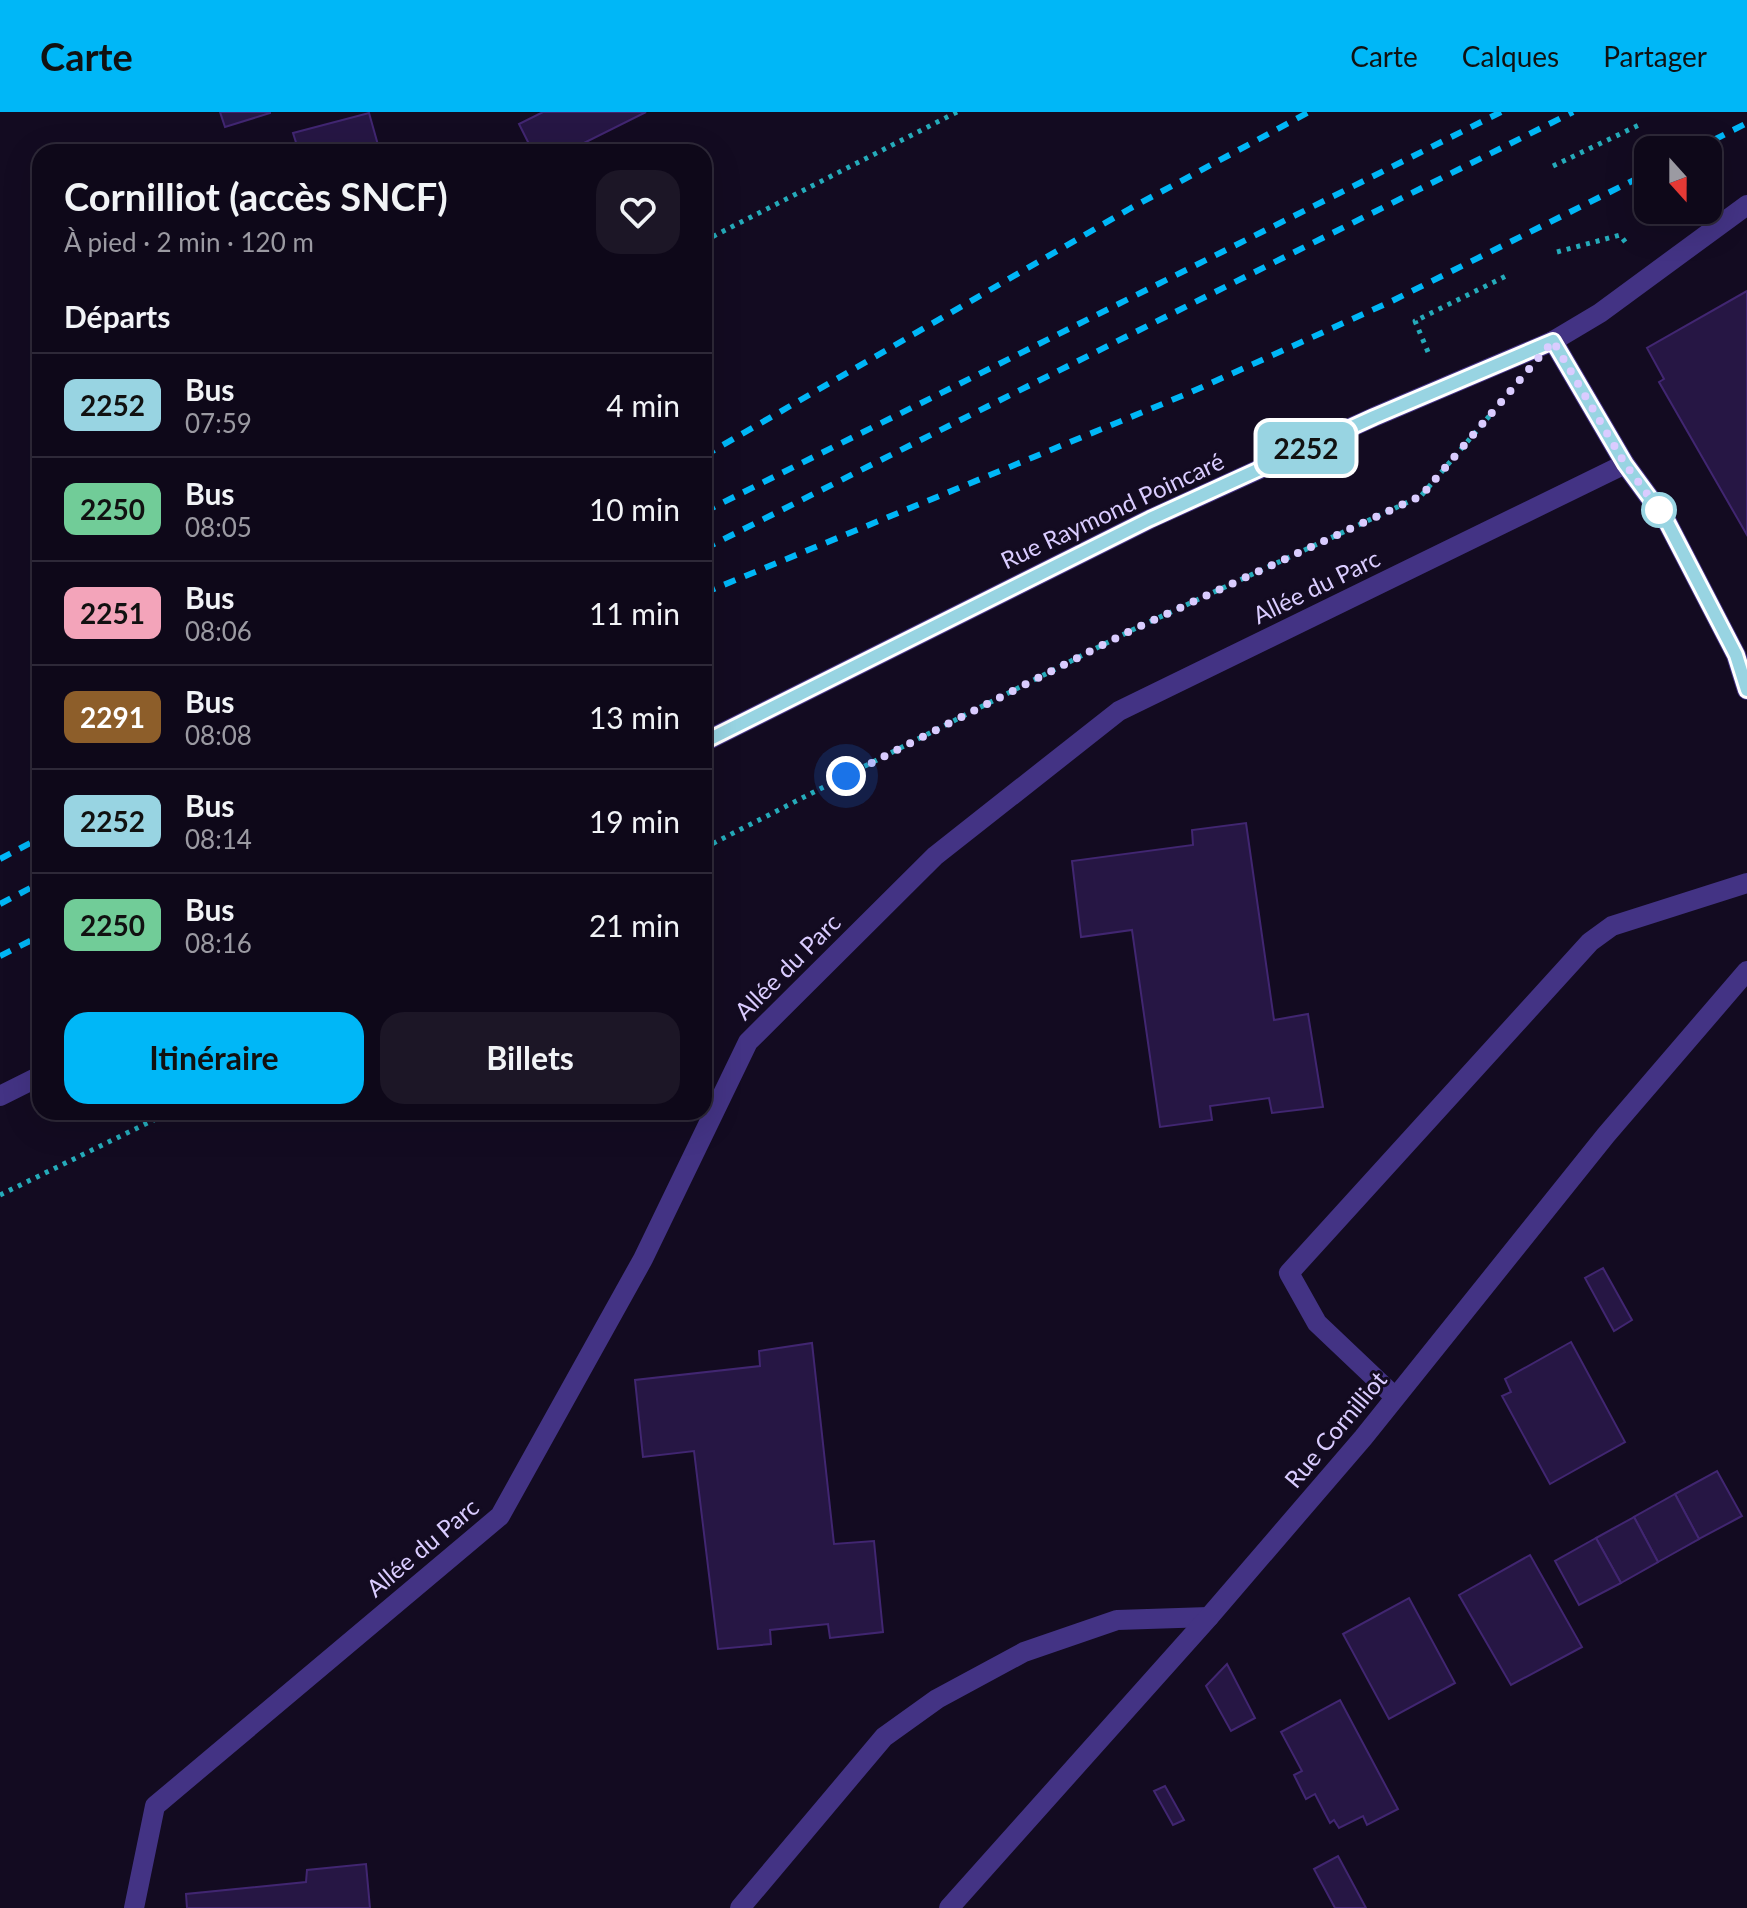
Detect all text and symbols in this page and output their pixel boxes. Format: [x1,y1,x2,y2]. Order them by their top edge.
text: Carte [40,33,133,79]
text: Carte [1350,39,1418,73]
text: Calques [1462,39,1559,73]
text: Partager [1603,39,1707,73]
north arrow [1634,136,1722,224]
map controls [1634,136,1722,224]
button: heart [596,170,680,254]
text: Cornilliot (accès SNCF) [64,173,448,219]
text: À pied · 2 min · 120 m [64,226,314,258]
text: Départs [64,298,170,334]
text: Bus [185,371,235,407]
text: 4 min [606,387,680,423]
text: 2252 [80,388,145,422]
text: 07:59 [185,407,252,439]
line badge: 2252 [1250,422,1362,474]
text: 2252 [1274,431,1338,465]
street label: Rue Raymond Poincaré [996,446,1228,574]
text: Bus [185,475,235,511]
text: 10 min [589,491,680,527]
text: 2250 [80,492,145,526]
unlabelled marker [1642,493,1676,527]
text: 08:05 [185,511,252,543]
street label: Allée du Parc [1248,543,1384,629]
text: Bus [185,579,235,615]
text: 11 min [589,595,680,631]
text: 2251 [80,596,145,630]
text: 08:06 [185,615,252,647]
text: Bus [185,683,235,719]
text: 13 min [589,699,680,735]
text: 2291 [80,700,145,734]
text: 08:08 [185,719,252,751]
your location [826,756,866,796]
text: Bus [185,787,235,823]
text: 19 min [589,803,680,839]
text: 2252 [80,804,145,838]
text: 08:14 [185,823,252,855]
text: Bus [185,891,235,927]
text: 21 min [589,907,680,943]
street label: Allée du Parc [728,907,846,1025]
text: 2250 [80,908,145,942]
text: 08:16 [185,927,252,959]
button: Itinéraire [64,1012,364,1104]
button: Billets [380,1012,680,1104]
street label: Rue Cornilliot [1278,1365,1392,1493]
street label: Allée du Parc [360,1492,484,1602]

